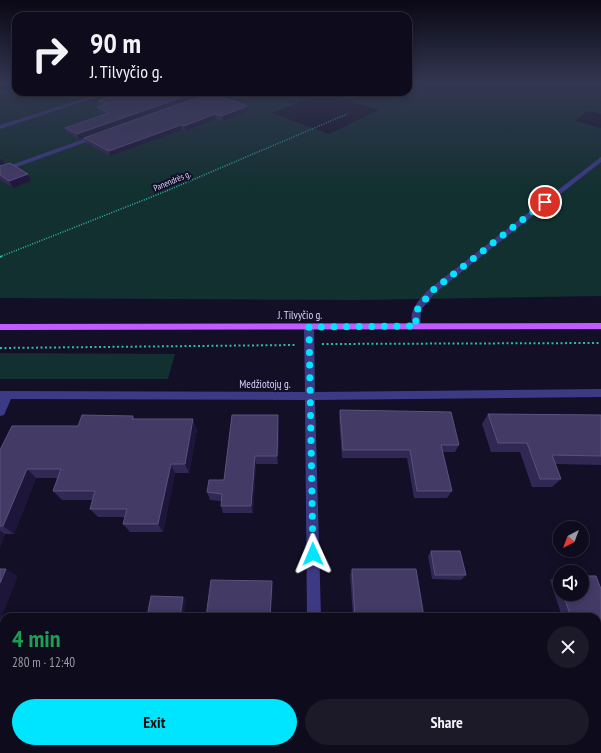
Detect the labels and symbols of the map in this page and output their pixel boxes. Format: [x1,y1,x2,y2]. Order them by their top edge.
street label: Panendrės g. [151,168,193,193]
pin [528,185,562,219]
street label: J. Tilvyčio g. [277,308,322,322]
street label: Medžiotojų g. [239,377,291,391]
north arrow [553,521,589,557]
position arrow [292,533,334,575]

